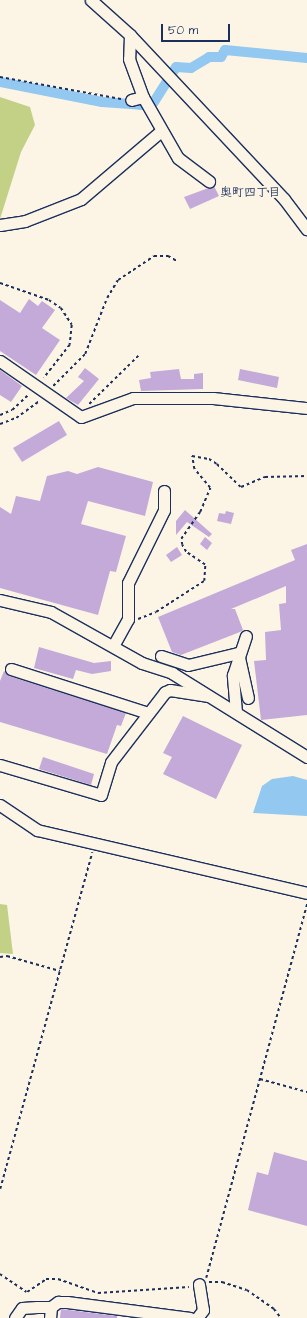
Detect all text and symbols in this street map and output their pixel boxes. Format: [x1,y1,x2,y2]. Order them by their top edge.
scale bar [163,16,232,42]
text: 50 m [168,22,198,39]
district label: 奥町四丁目 [220,186,280,200]

